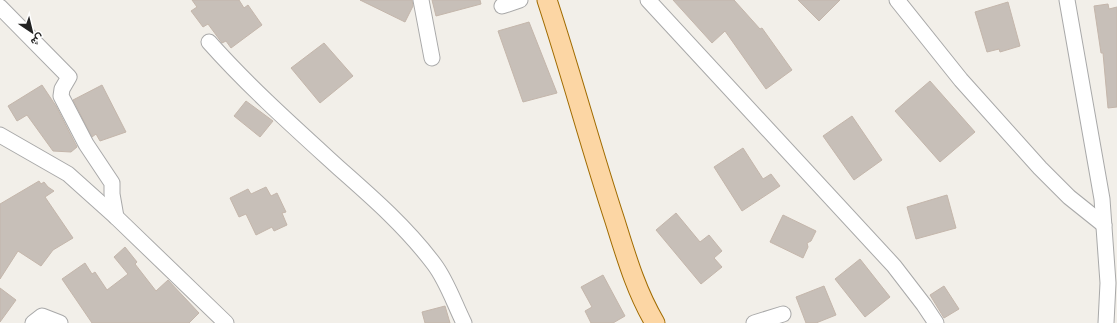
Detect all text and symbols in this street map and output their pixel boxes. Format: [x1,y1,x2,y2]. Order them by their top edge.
north arrow [12,12,52,52]
text: ش [28,31,47,50]

